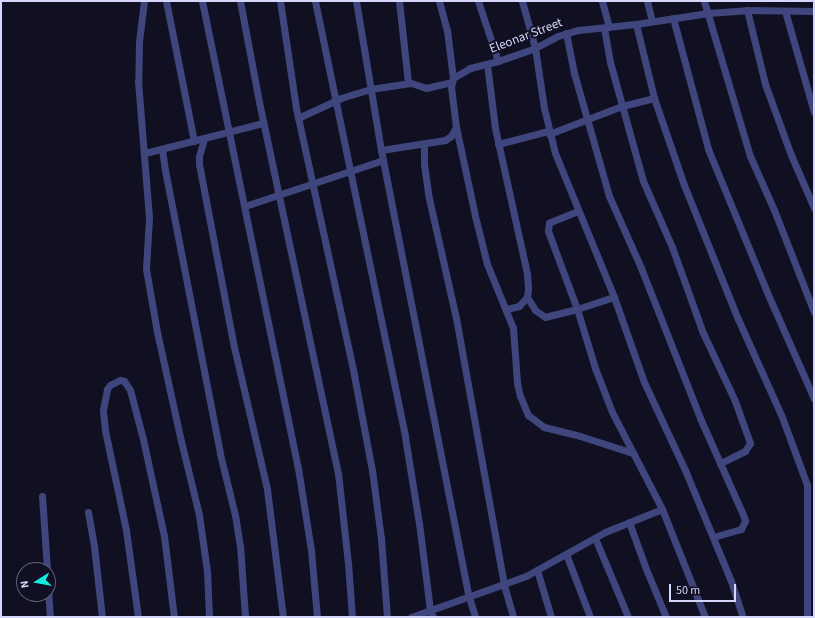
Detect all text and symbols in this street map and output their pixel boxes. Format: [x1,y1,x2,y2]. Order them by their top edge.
street label: Eleonar Street [487,15,565,57]
north arrow [16,562,56,602]
scale bar [671,576,738,602]
text: N [17,579,33,589]
text: 50 m [676,582,700,599]

